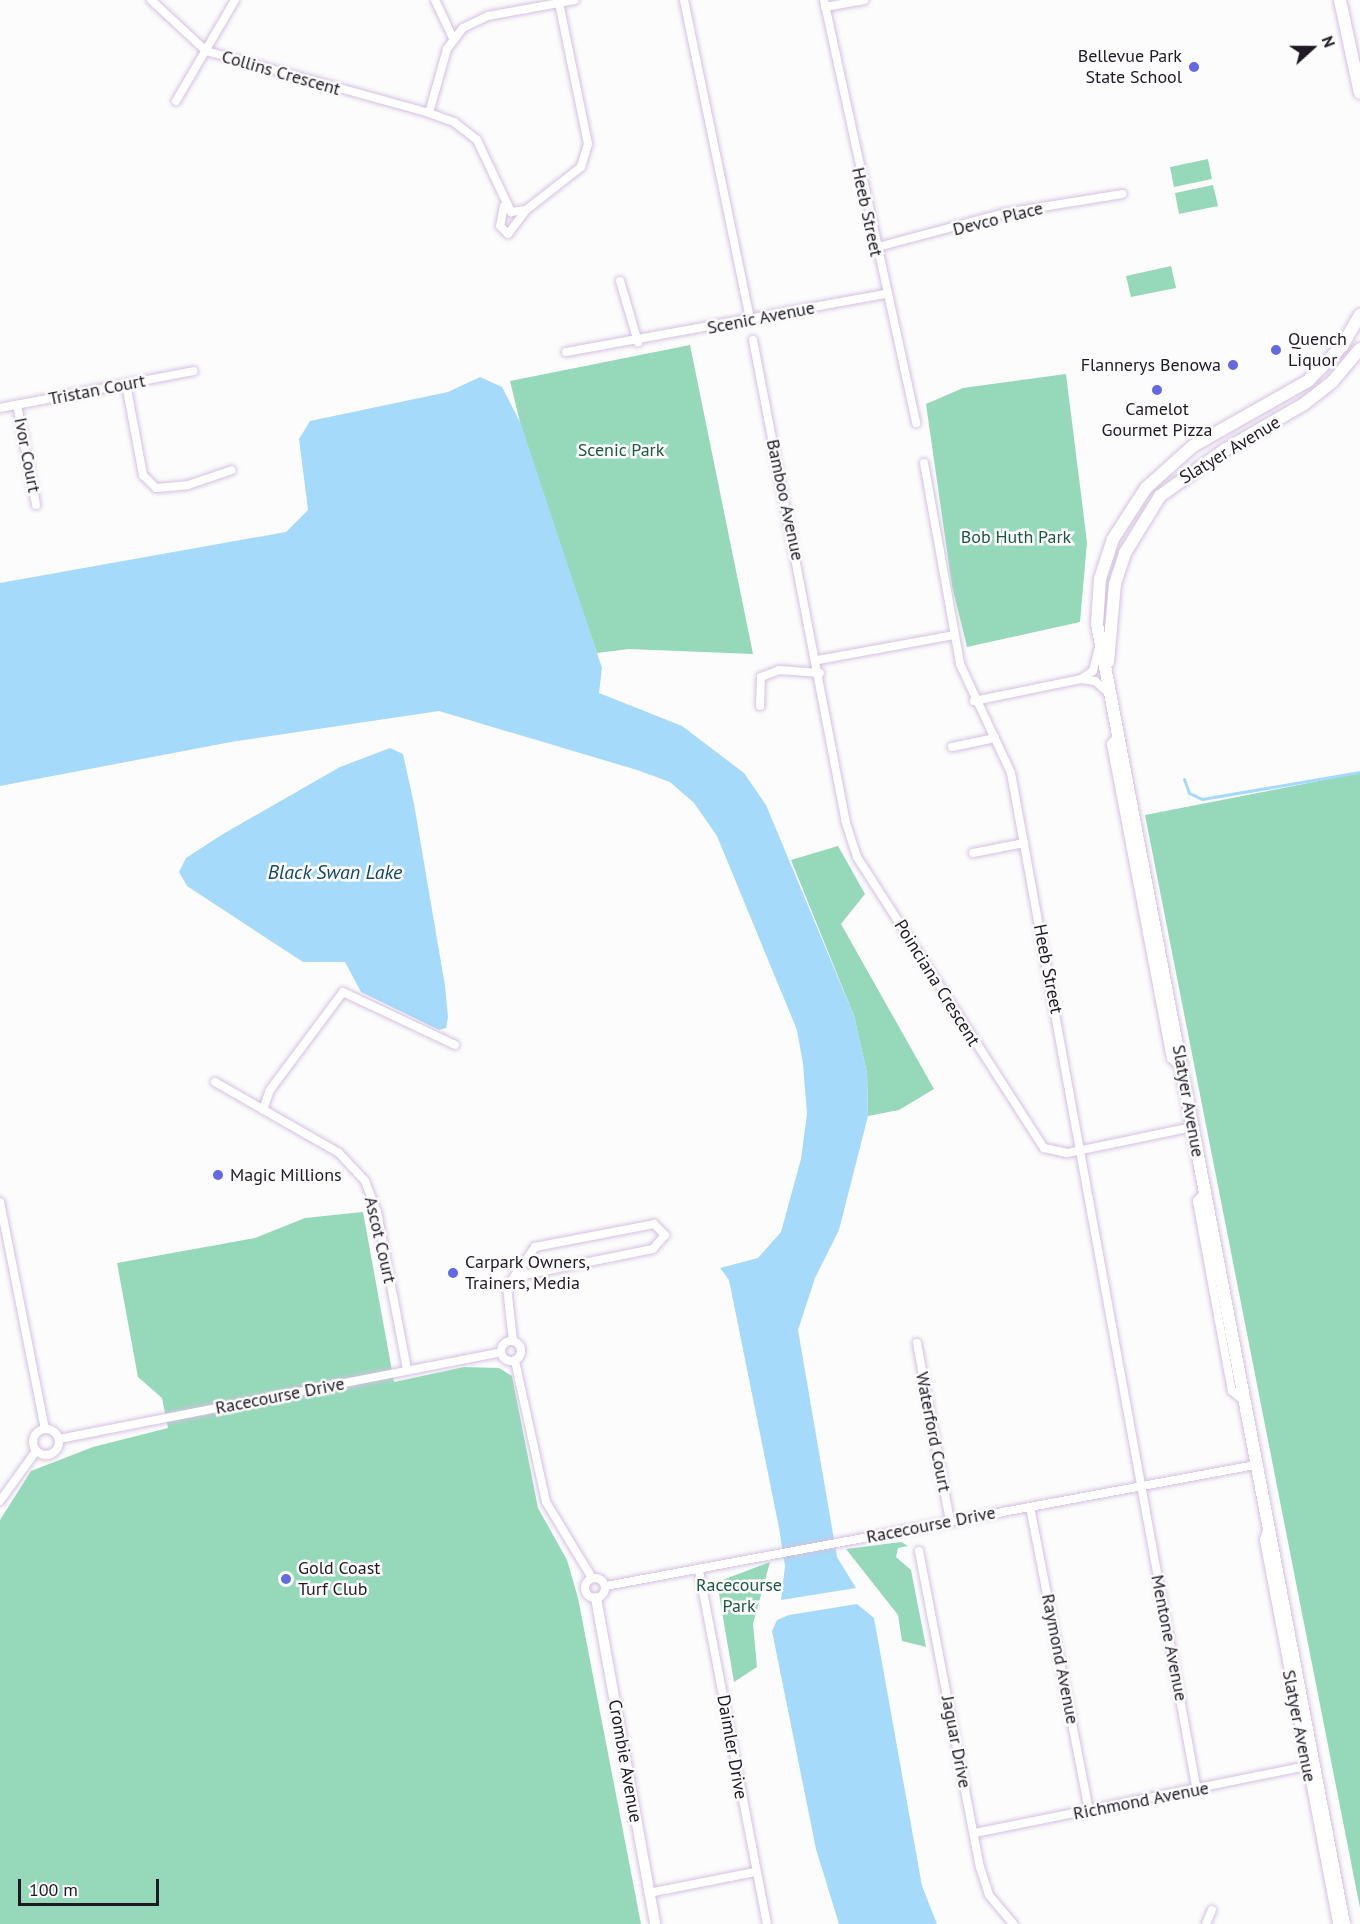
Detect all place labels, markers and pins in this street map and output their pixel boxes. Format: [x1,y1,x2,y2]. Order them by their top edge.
place label: Bellevue Park State School [1078,46,1182,88]
marker: Bellevue Park State School [1187,60,1201,74]
place label: Quench Liquor [1288,329,1347,372]
marker: Quench Liquor [1269,343,1283,357]
place label: Flannerys Benowa [1081,354,1221,376]
marker: Flannerys Benowa [1226,358,1240,372]
marker: Camelot Gourmet Pizza [1150,383,1164,397]
place label: Camelot Gourmet Pizza [1101,399,1213,442]
place label: Magic Millions [230,1164,342,1186]
marker: Magic Millions [211,1168,225,1182]
place label: Carpark Owners, Trainers, Media [465,1252,591,1294]
marker: Carpark Owners, Trainers, Media [446,1266,460,1280]
place label: Gold Coast Turf Club [298,1558,380,1600]
marker: Gold Coast Turf Club [279,1572,293,1586]

